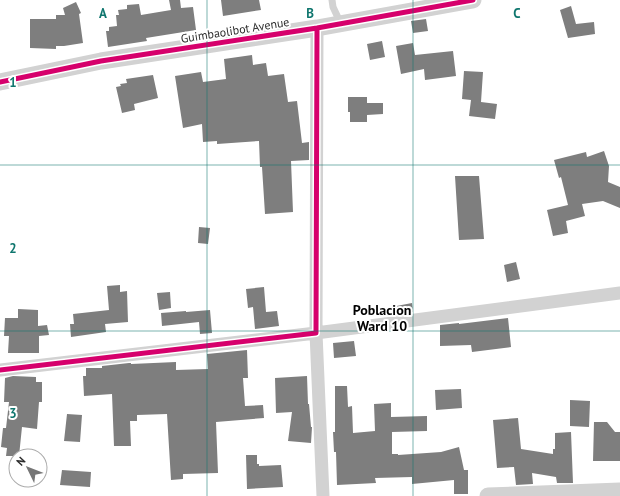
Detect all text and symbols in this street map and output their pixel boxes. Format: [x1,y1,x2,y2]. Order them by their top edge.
text: A [99,5,107,22]
text: B [306,5,314,22]
text: C [513,5,521,22]
street label: Guimbaolibot Avenue [180,14,290,46]
text: 1 [9,74,17,91]
text: 2 [9,240,17,257]
district label: Poblacion Ward 10 [353,301,411,335]
text: 3 [9,405,17,422]
north arrow [8,448,48,488]
text: N [13,454,28,469]

